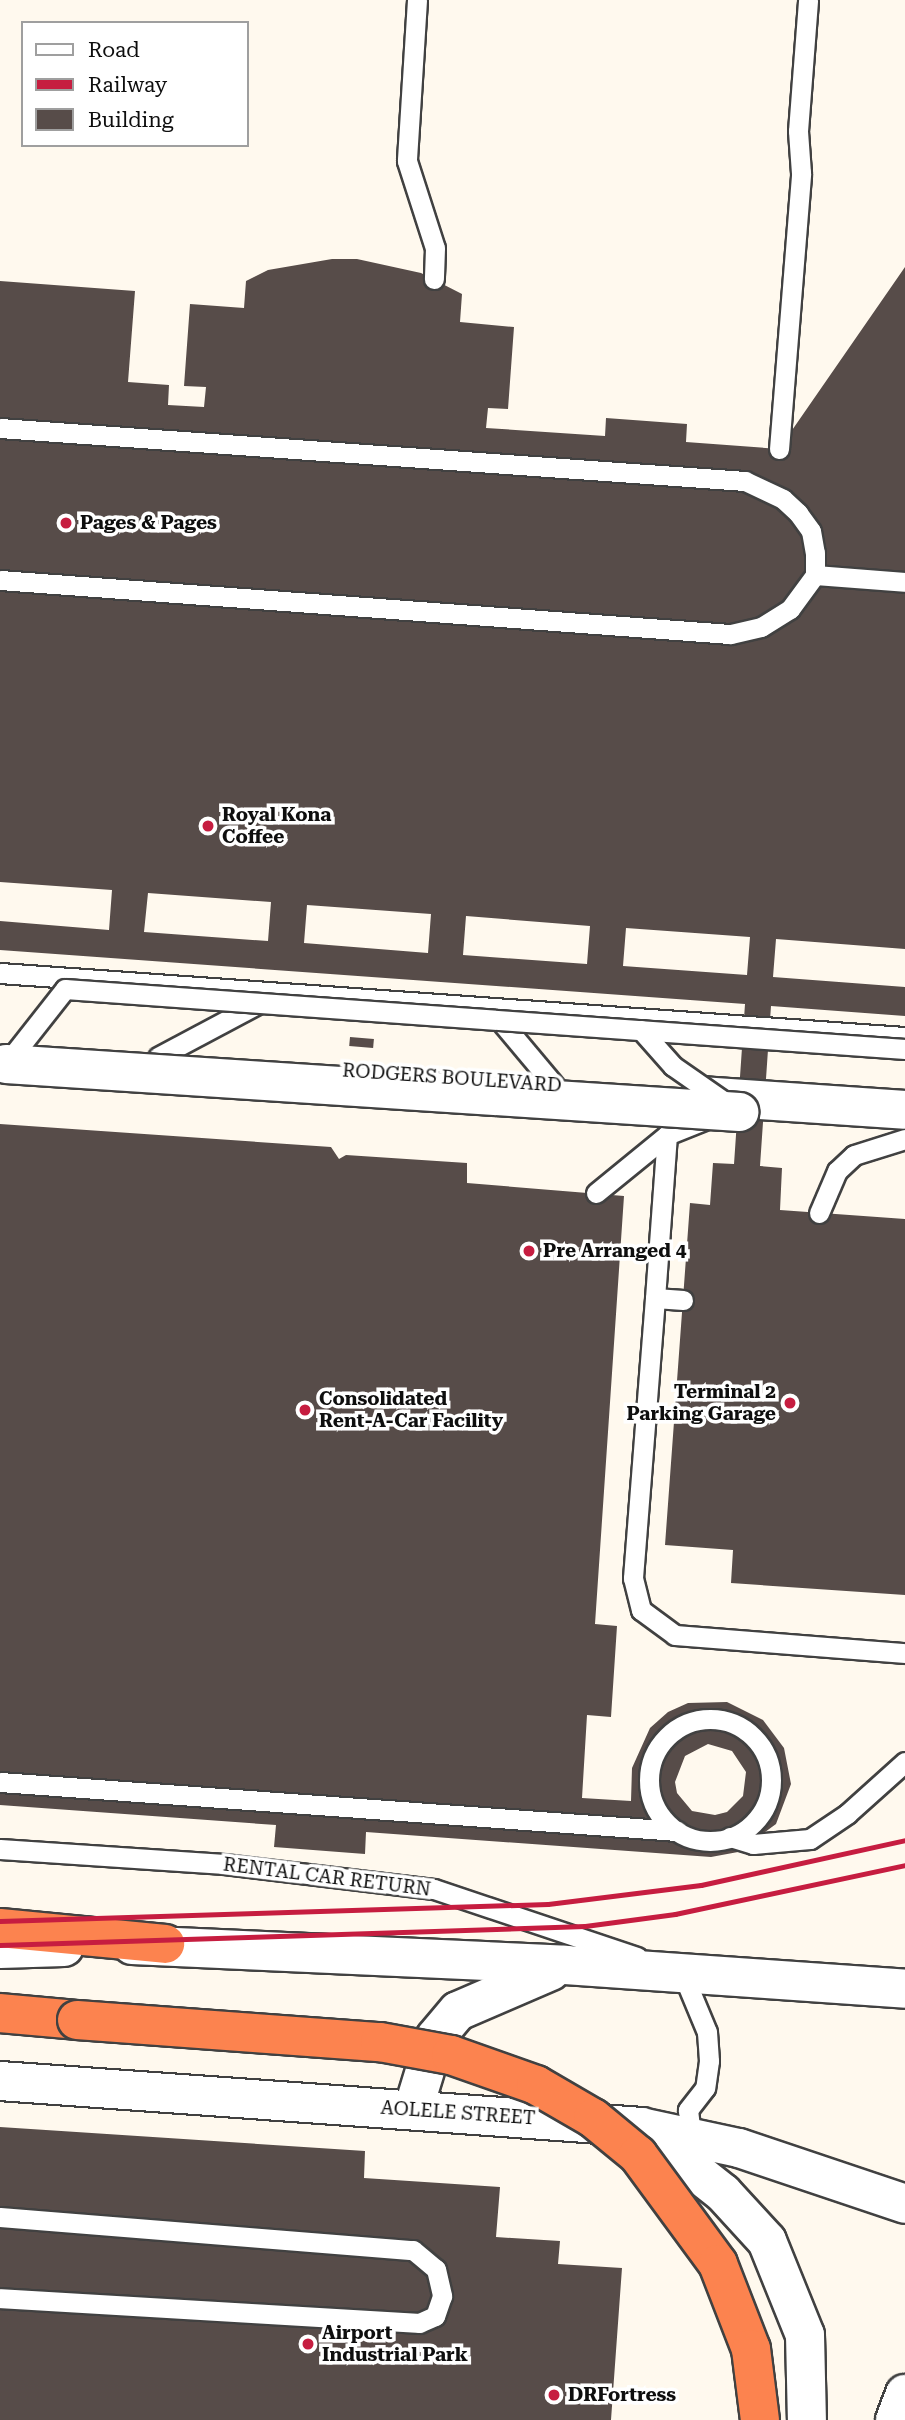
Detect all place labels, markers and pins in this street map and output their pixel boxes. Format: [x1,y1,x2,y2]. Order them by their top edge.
place label: Pages & Pages [80,512,217,534]
marker: Pages & Pages [58,515,74,531]
place label: Royal Kona Coffee [222,804,331,848]
marker: Royal Kona Coffee [200,818,216,834]
place label: Pre Arranged 4 [543,1240,686,1262]
marker: Pre Arranged 4 [521,1243,537,1259]
place label: Terminal 2 Parking Garage [627,1381,776,1425]
place label: Consolidated Rent-A-Car Facility [319,1388,503,1432]
marker: Terminal 2 Parking Garage [782,1395,798,1411]
marker: Consolidated Rent-A-Car Facility [297,1402,313,1418]
place label: Airport Industrial Park [322,2322,468,2366]
marker: Airport Industrial Park [300,2336,316,2352]
place label: DRFortress [568,2384,676,2406]
marker: DRFortress [546,2387,562,2403]

